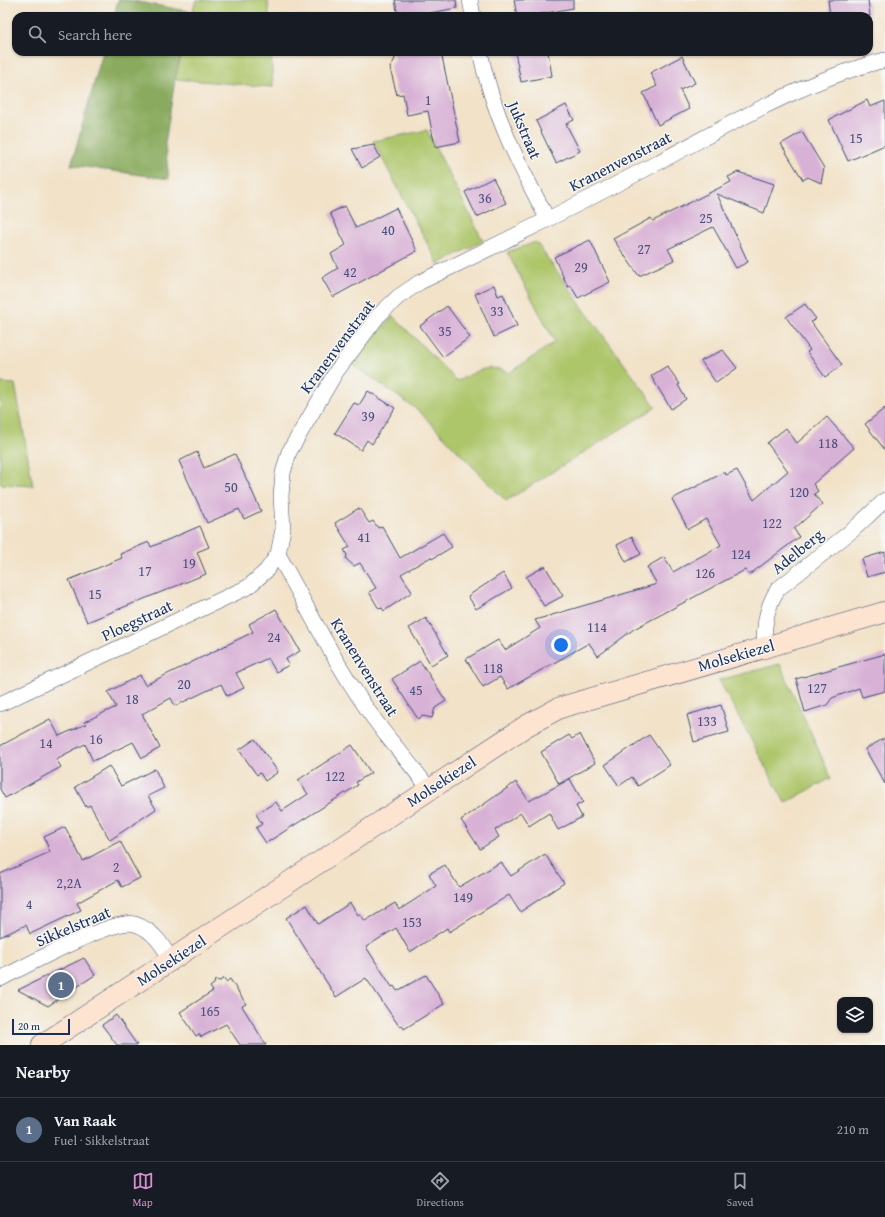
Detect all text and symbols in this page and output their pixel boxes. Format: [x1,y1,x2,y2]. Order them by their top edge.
search box [12,12,873,56]
icon: search [26,23,48,45]
text: Search here [58,24,132,45]
house number: 1 [425,90,431,110]
street label: Jukstraat [501,95,548,163]
street label: Kranenvenstraat [565,125,676,197]
house number: 15 [849,128,863,148]
house number: 36 [478,188,492,208]
house number: 25 [699,208,713,228]
house number: 40 [381,220,395,240]
house number: 27 [637,239,651,259]
house number: 29 [574,257,588,277]
house number: 42 [343,262,357,282]
street label: Kranenvenstraat [294,294,381,398]
house number: 33 [490,301,504,321]
house number: 35 [438,321,452,341]
house number: 39 [361,406,375,426]
house number: 118 [818,433,838,453]
house number: 50 [224,477,238,497]
house number: 120 [789,482,809,502]
house number: 122 [762,513,782,533]
street label: Adelberg [766,523,828,579]
house number: 41 [357,527,371,547]
house number: 124 [731,544,751,564]
house number: 19 [182,553,196,573]
house number: 17 [138,561,152,581]
house number: 126 [695,563,715,583]
house number: 15 [88,584,102,604]
street label: Ploegstraat [98,593,177,647]
street label: Kranenvenstraat [325,613,405,721]
house number: 114 [587,617,607,637]
house number: 24 [267,627,281,647]
street label: Molsekiezel [695,632,778,677]
your location [551,635,571,655]
house number: 118 [483,658,503,678]
house number: 20 [177,674,191,694]
house number: 127 [807,678,827,698]
house number: 45 [409,680,423,700]
house number: 18 [125,689,139,709]
house number: 133 [697,711,717,731]
house number: 16 [89,729,103,749]
house number: 14 [39,733,53,753]
street label: Molsekiezel [401,749,481,813]
house number: 122 [325,766,345,786]
house number: 2 [113,857,119,877]
house number: 2,2A [56,873,82,893]
house number: 149 [453,887,473,907]
house number: 4 [26,894,33,914]
street label: Sikkelstraat [32,899,115,953]
house number: 153 [402,912,422,932]
street label: Molsekiezel [131,928,211,992]
pin: 1 [48,970,74,1000]
map controls [837,997,873,1033]
button: layers [837,997,873,1033]
house number: 165 [200,1001,220,1021]
scale bar [12,1017,70,1036]
text: 20 m [18,1018,40,1034]
text: Nearby [16,1059,70,1084]
text: Van Raak [54,1110,116,1131]
text: 1 [26,1120,32,1139]
text: 210 m [837,1120,869,1139]
text: Fuel · Sikkelstraat [54,1131,150,1150]
tab: Map [132,1170,154,1210]
tab: Directions [417,1170,464,1210]
tab: Saved [727,1170,753,1210]

